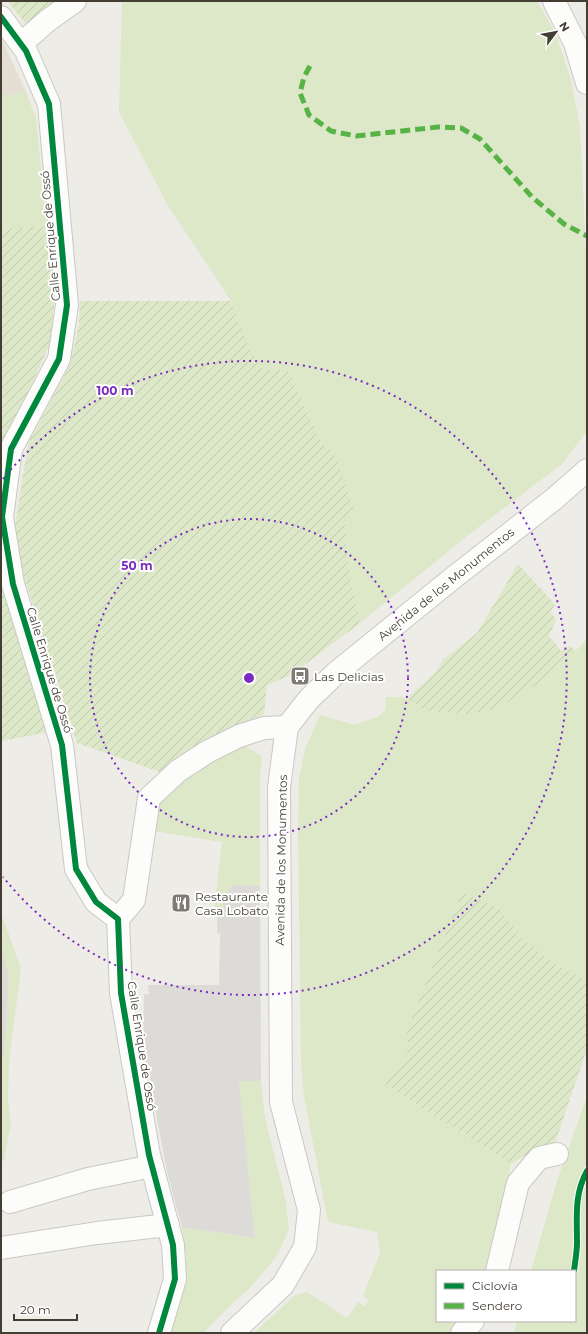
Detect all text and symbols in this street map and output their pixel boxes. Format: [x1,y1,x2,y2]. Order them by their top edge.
north arrow [536,12,576,52]
text: N [556,19,573,34]
street label: Calle Enrique de Ossó [37,170,63,302]
text: 100 m [97,383,133,398]
street label: Avenida de los Monumentos [375,524,517,644]
text: 50 m [121,558,153,573]
street label: Calle Enrique de Ossó [24,605,76,735]
bus stop icon: Las Delicias [289,665,311,687]
place label: Las Delicias [314,669,384,684]
centre of rings [242,671,256,685]
street label: Avenida de los Monumentos [272,774,290,946]
place label: Restaurante Casa Lobato [195,889,268,918]
restaurant icon: Restaurante Casa Lobato [170,892,192,914]
street label: Calle Enrique de Ossó [124,980,160,1112]
legend [436,1270,576,1322]
text: Ciclovía [472,1278,518,1293]
scale bar [14,1296,77,1322]
text: Sendero [472,1298,522,1313]
text: 20 m [20,1302,51,1317]

